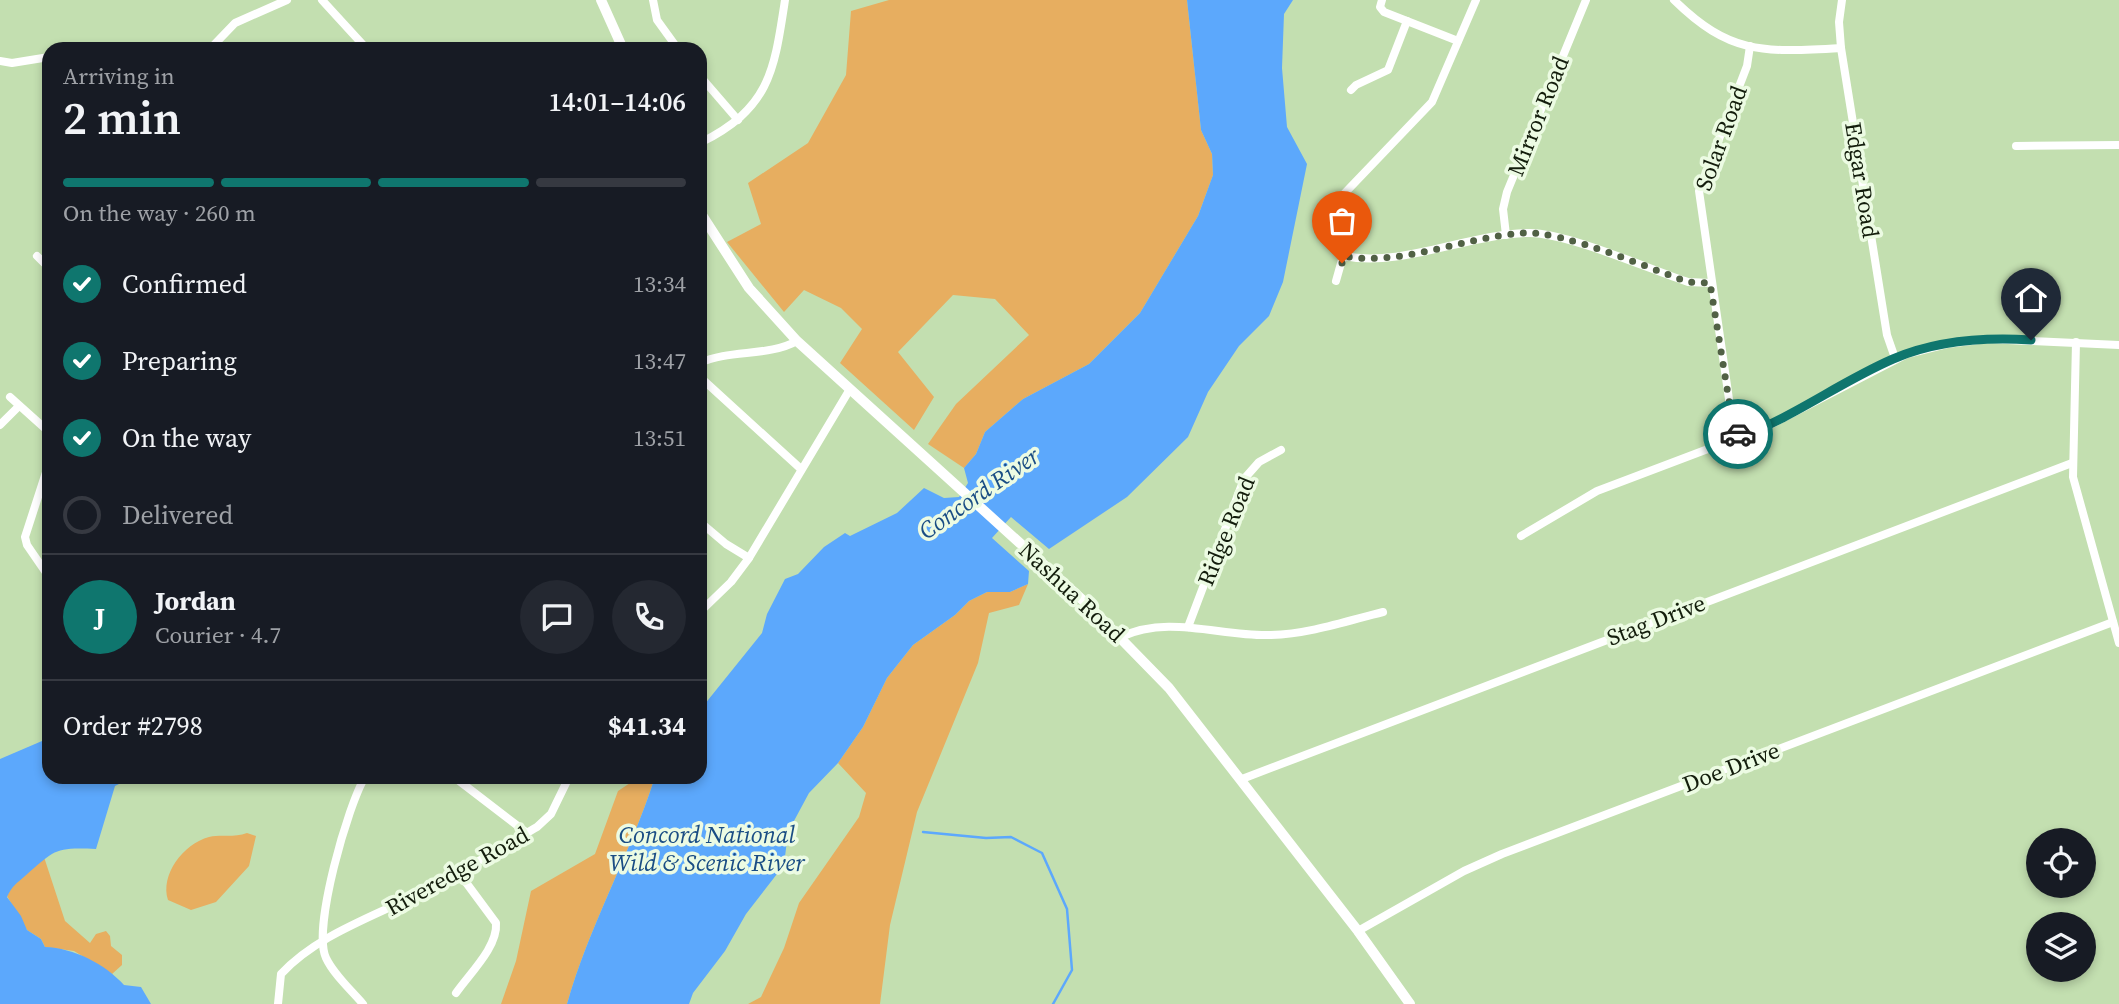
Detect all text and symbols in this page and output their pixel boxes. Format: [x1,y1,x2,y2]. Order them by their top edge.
street label: Mirror Road [1499,51,1577,181]
text: Arriving in [63,60,175,92]
street label: Solar Road [1687,81,1755,195]
text: 14:01–14:06 [549,84,686,120]
text: 2 min [63,86,181,149]
street label: Edgar Road [1837,120,1887,240]
pin [1312,191,1372,263]
text: On the way · 260 m [63,197,256,229]
icon: bag [1323,202,1361,240]
icon: check [63,265,101,303]
text: Confirmed [122,266,247,302]
text: 13:34 [633,268,686,300]
pin [2001,268,2061,340]
icon: home [2012,279,2050,317]
icon: check [63,342,101,380]
text: Preparing [122,343,237,379]
text: 13:47 [633,345,686,377]
courier [1703,399,1773,469]
icon: car [1719,415,1757,453]
icon: check [63,419,101,457]
text: On the way [122,420,251,456]
text: 13:51 [633,422,686,454]
water label: Concord River [912,438,1047,547]
street label: Ridge Road [1190,471,1262,591]
text: Delivered [122,497,233,533]
street label: Nashua Road [1012,534,1132,650]
button: chat [520,580,594,654]
button: phone [612,580,686,654]
text: Jordan [155,583,236,619]
street label: Stag Drive [1602,587,1710,653]
text: J [95,599,105,635]
text: Courier · 4.7 [155,619,281,651]
text: Order #2798 [63,708,203,744]
text: $41.34 [608,708,686,744]
street label: Doe Drive [1678,734,1784,800]
street label: Riveredge Road [380,818,534,924]
water label: Concord National Wild & Scenic River [609,818,806,879]
map controls [2026,828,2096,982]
button: locate [2026,828,2096,898]
button: layers [2026,912,2096,982]

